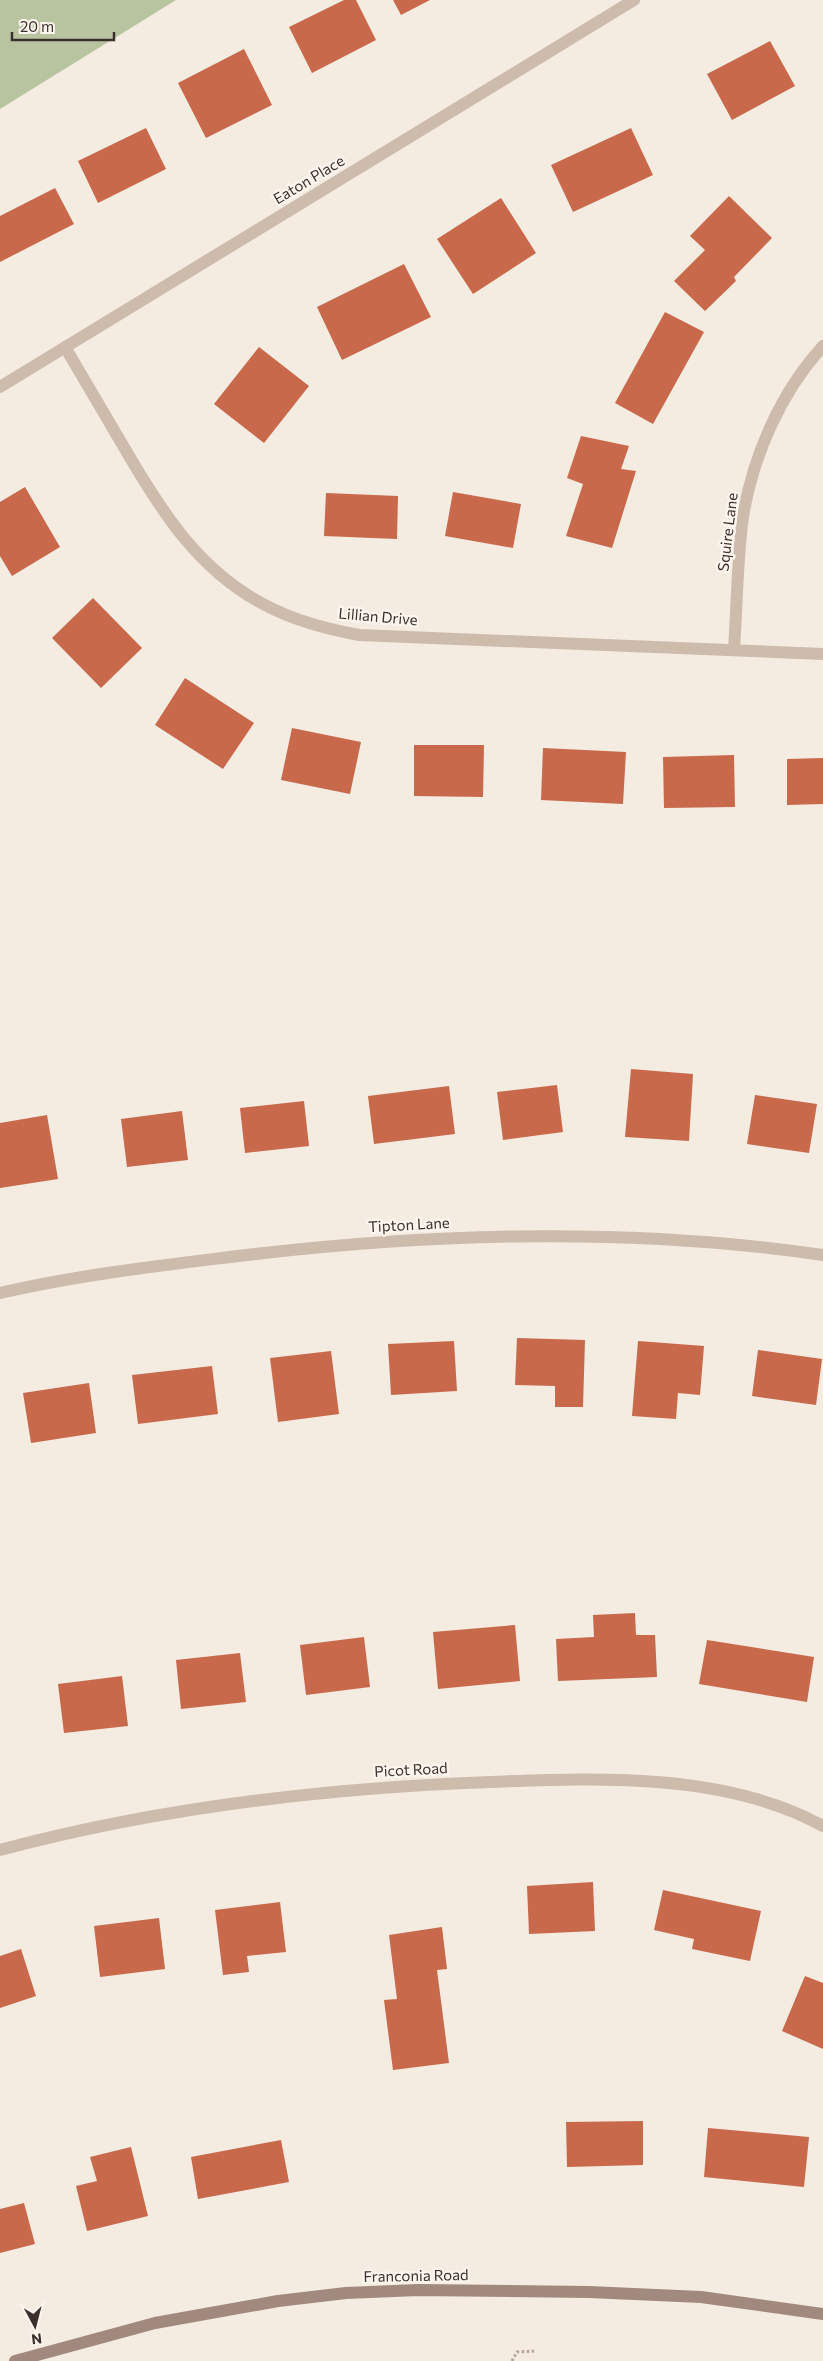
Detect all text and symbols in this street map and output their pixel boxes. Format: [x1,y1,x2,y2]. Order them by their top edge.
scale bar [12,10,115,42]
text: 20 m [20,17,54,35]
street label: Eaton Place [270,151,347,207]
street label: Squire Lane [713,491,741,572]
street label: Lillian Drive [338,604,419,628]
street label: Tipton Lane [368,1213,450,1235]
street label: Picot Road [374,1758,448,1780]
street label: Franconia Road [363,2265,469,2285]
north arrow [10,2301,60,2351]
text: N [30,2330,43,2348]

